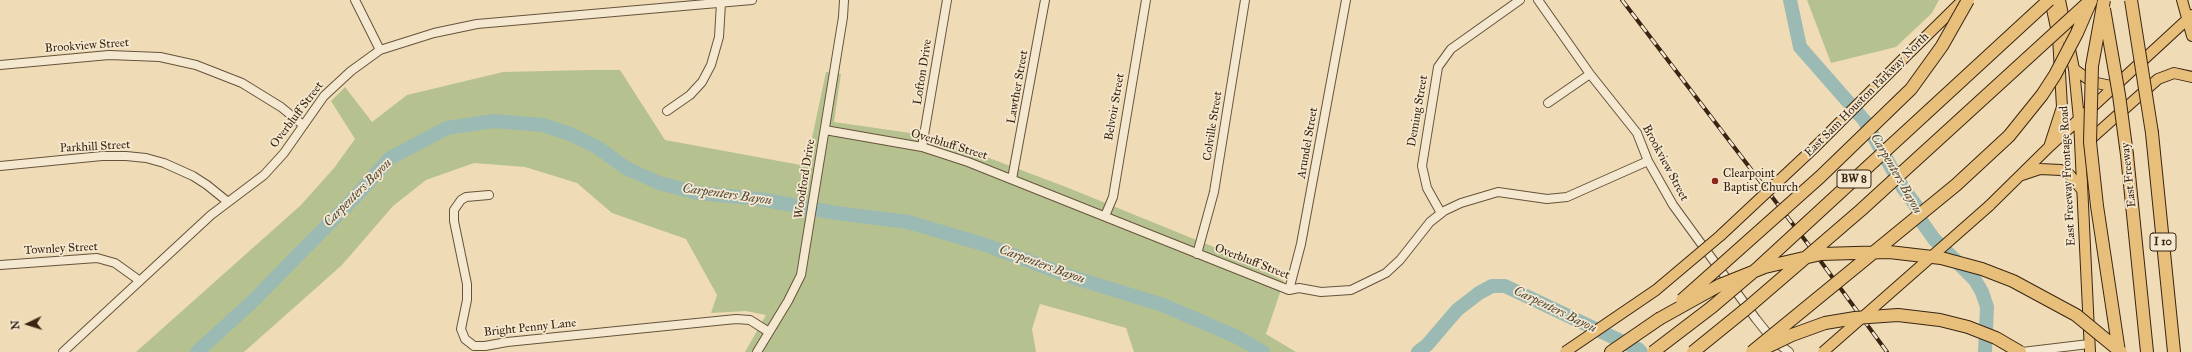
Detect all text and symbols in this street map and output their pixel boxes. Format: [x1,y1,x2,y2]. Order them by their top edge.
street label: East Sam Houston Parkway North [1802,30,1932,160]
street label: Brookview Street [44,36,130,56]
street label: Lofton Drive [911,38,935,106]
street label: Lawther Street [1004,49,1032,125]
street label: Belvoir Street [1102,72,1128,142]
street label: Deming Street [1405,74,1431,148]
street label: Overbluff Street [267,79,327,151]
street label: Colville Street [1200,90,1226,162]
street label: Arundel Street [1295,106,1321,180]
street label: East Freeway Frontage Road [2057,106,2079,246]
street label: Brookview Street [1639,122,1691,204]
street label: Overbluff Street [909,127,989,163]
water label: Carpenters Bayou [1867,131,1925,217]
street label: Parkhill Street [59,138,131,156]
street label: Woodford Drive [792,138,818,220]
street label: East Freeway [2118,142,2140,208]
water label: Carpenters Bayou [321,156,395,230]
place label: Clearpoint Baptist Church [1723,167,1798,195]
road number: BW 8 [1837,170,1871,188]
marker: Clearpoint Baptist Church [1710,176,1720,186]
water label: Carpenters Bayou [681,181,773,209]
road number: I 10 [2150,233,2176,251]
street label: Townley Street [24,240,98,258]
street label: Overbluff Street [1212,241,1292,283]
water label: Carpenters Bayou [997,242,1087,288]
water label: Carpenters Bayou [1511,283,1599,337]
north arrow [8,304,48,344]
street label: Bright Penny Lane [483,316,577,340]
text: N [9,320,22,330]

